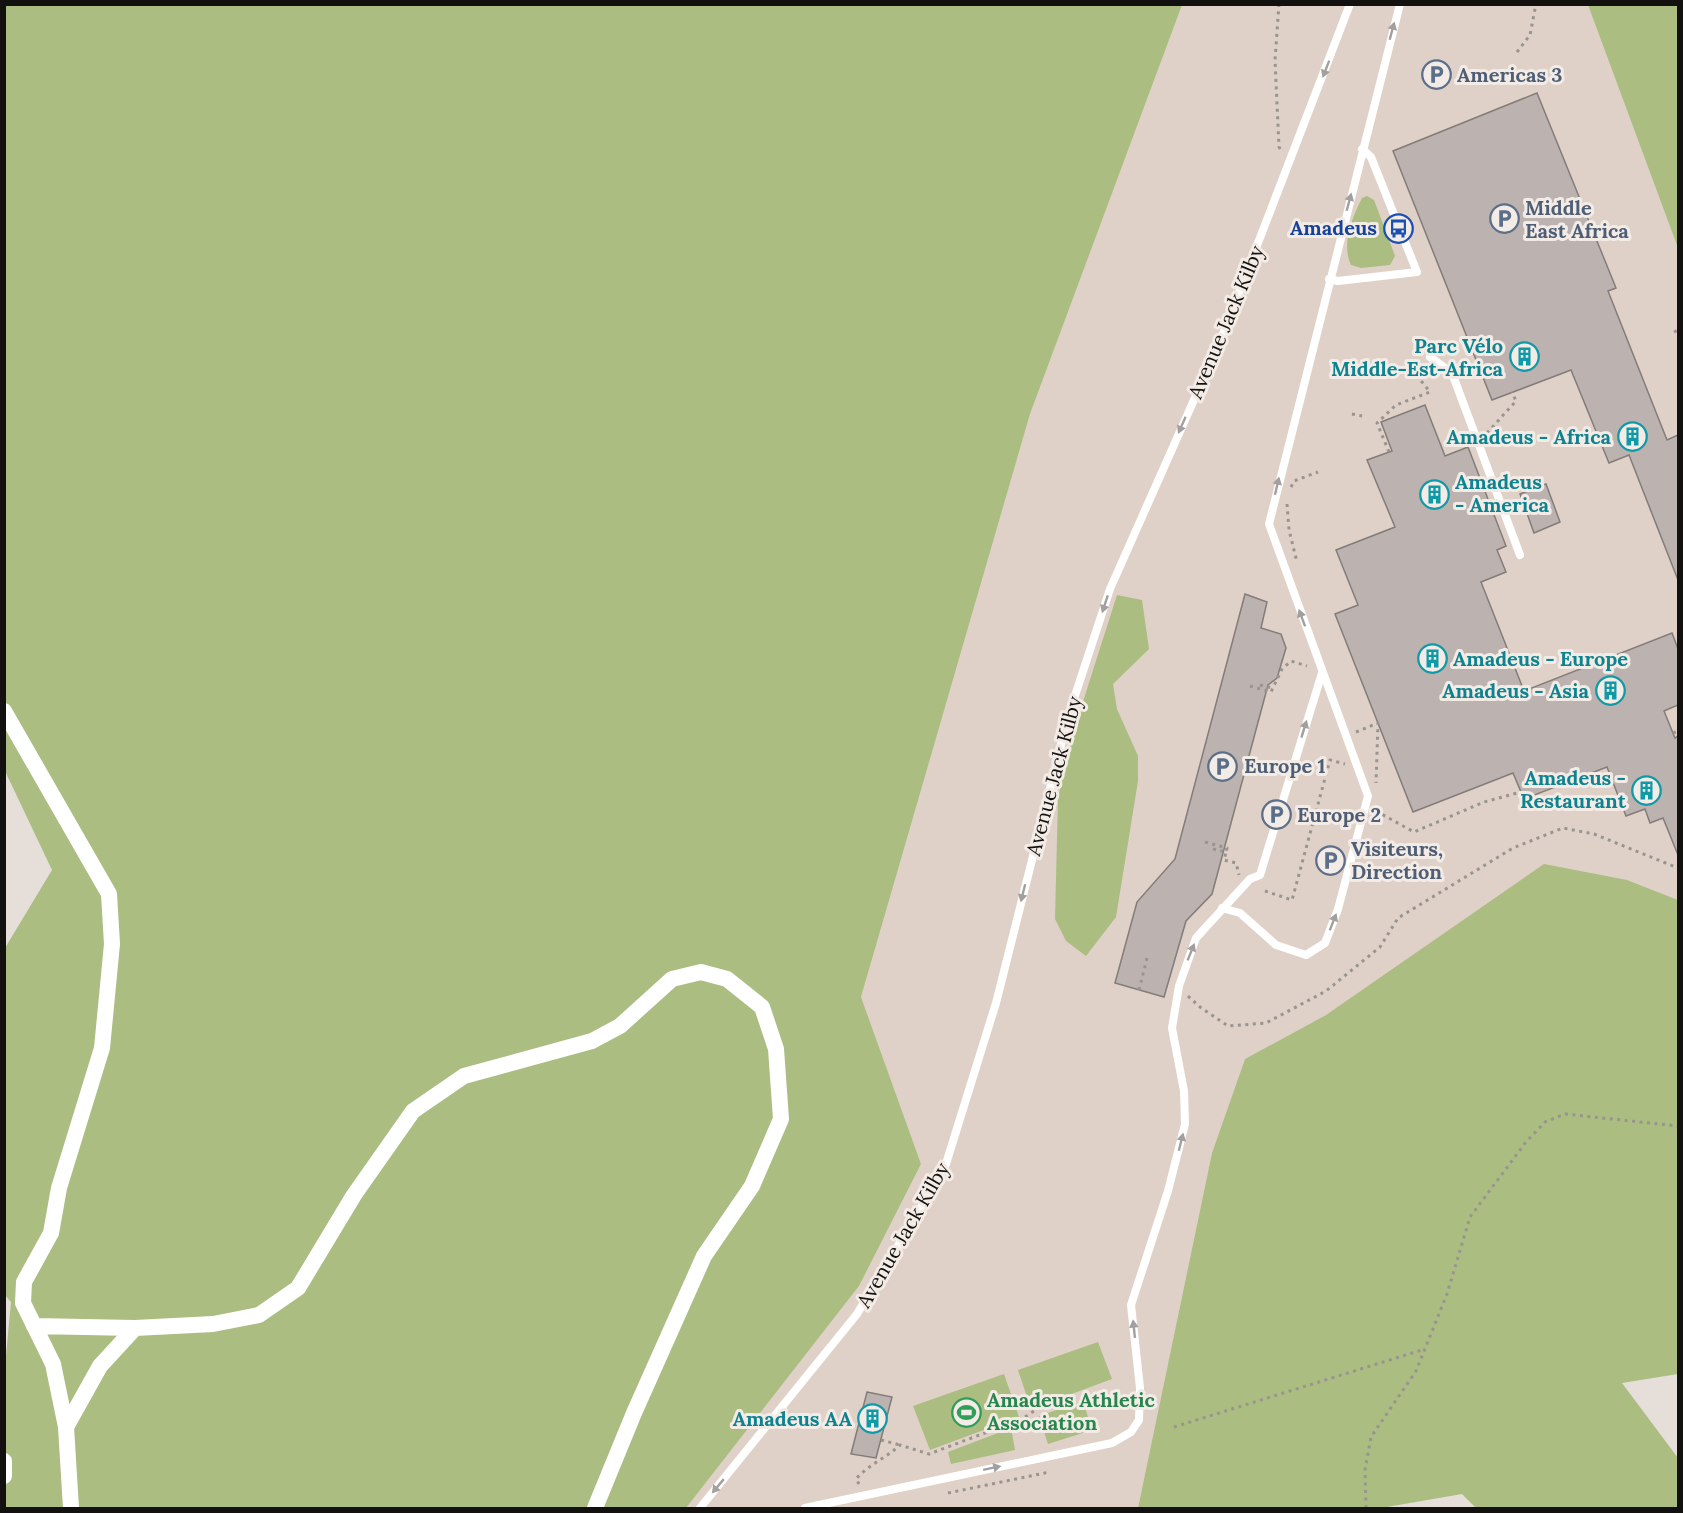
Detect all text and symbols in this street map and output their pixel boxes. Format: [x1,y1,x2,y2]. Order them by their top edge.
one-way arrow [1387,22,1397,40]
parking icon: Americas 3 [1420,59,1452,91]
one-way arrow [1321,60,1330,78]
place label: Americas 3 [1457,62,1563,87]
one-way arrow [1344,192,1354,211]
place label: Middle East Africa [1525,195,1629,243]
parking icon: Middle East Africa [1488,203,1520,235]
bus stop icon: Amadeus [1382,212,1414,244]
place label: Amadeus [1290,215,1377,240]
street label: Avenue Jack Kilby [1182,241,1269,403]
place label: Parc Vélo Middle-Est-Africa [1331,333,1504,381]
building icon: Parc Vélo Middle-Est-Africa [1508,341,1540,373]
one-way arrow [1177,417,1187,435]
building icon: Amadeus - Africa [1616,421,1648,453]
place label: Amadeus - Africa [1447,424,1612,449]
place label: Amadeus - America [1455,469,1550,517]
one-way arrow [1273,476,1282,495]
building icon: Amadeus - America [1418,478,1450,510]
one-way arrow [1100,595,1109,613]
one-way arrow [1296,609,1306,627]
building icon: Amadeus - Europe [1416,643,1448,675]
place label: Amadeus - Europe [1453,646,1628,671]
building icon: Amadeus - Asia [1594,675,1626,707]
place label: Amadeus - Asia [1442,678,1590,703]
street label: Avenue Jack Kilby [1020,693,1087,859]
one-way arrow [1300,720,1310,738]
parking icon: Europe 1 [1207,750,1239,782]
place label: Europe 1 [1244,753,1326,778]
place label: Amadeus - Restaurant [1520,765,1627,813]
building icon: Amadeus - Restaurant [1631,774,1663,806]
parking icon: Europe 2 [1260,799,1292,831]
place label: Europe 2 [1297,802,1381,827]
place label: Visiteurs, Direction [1351,836,1443,884]
parking icon: Visiteurs, Direction [1314,844,1346,876]
one-way arrow [1017,883,1027,902]
one-way arrow [1329,913,1338,931]
one-way arrow [1186,942,1196,960]
one-way arrow [1176,1133,1186,1151]
street label: Avenue Jack Kilby [850,1157,955,1313]
one-way arrow [1129,1320,1139,1339]
place label: Amadeus Athletic Association [987,1387,1156,1435]
sports icon: Amadeus Athletic Association [950,1396,982,1428]
building icon: Amadeus AA [857,1403,889,1435]
place label: Amadeus AA [733,1406,853,1431]
one-way arrow [983,1463,1002,1472]
one-way arrow [712,1479,725,1494]

